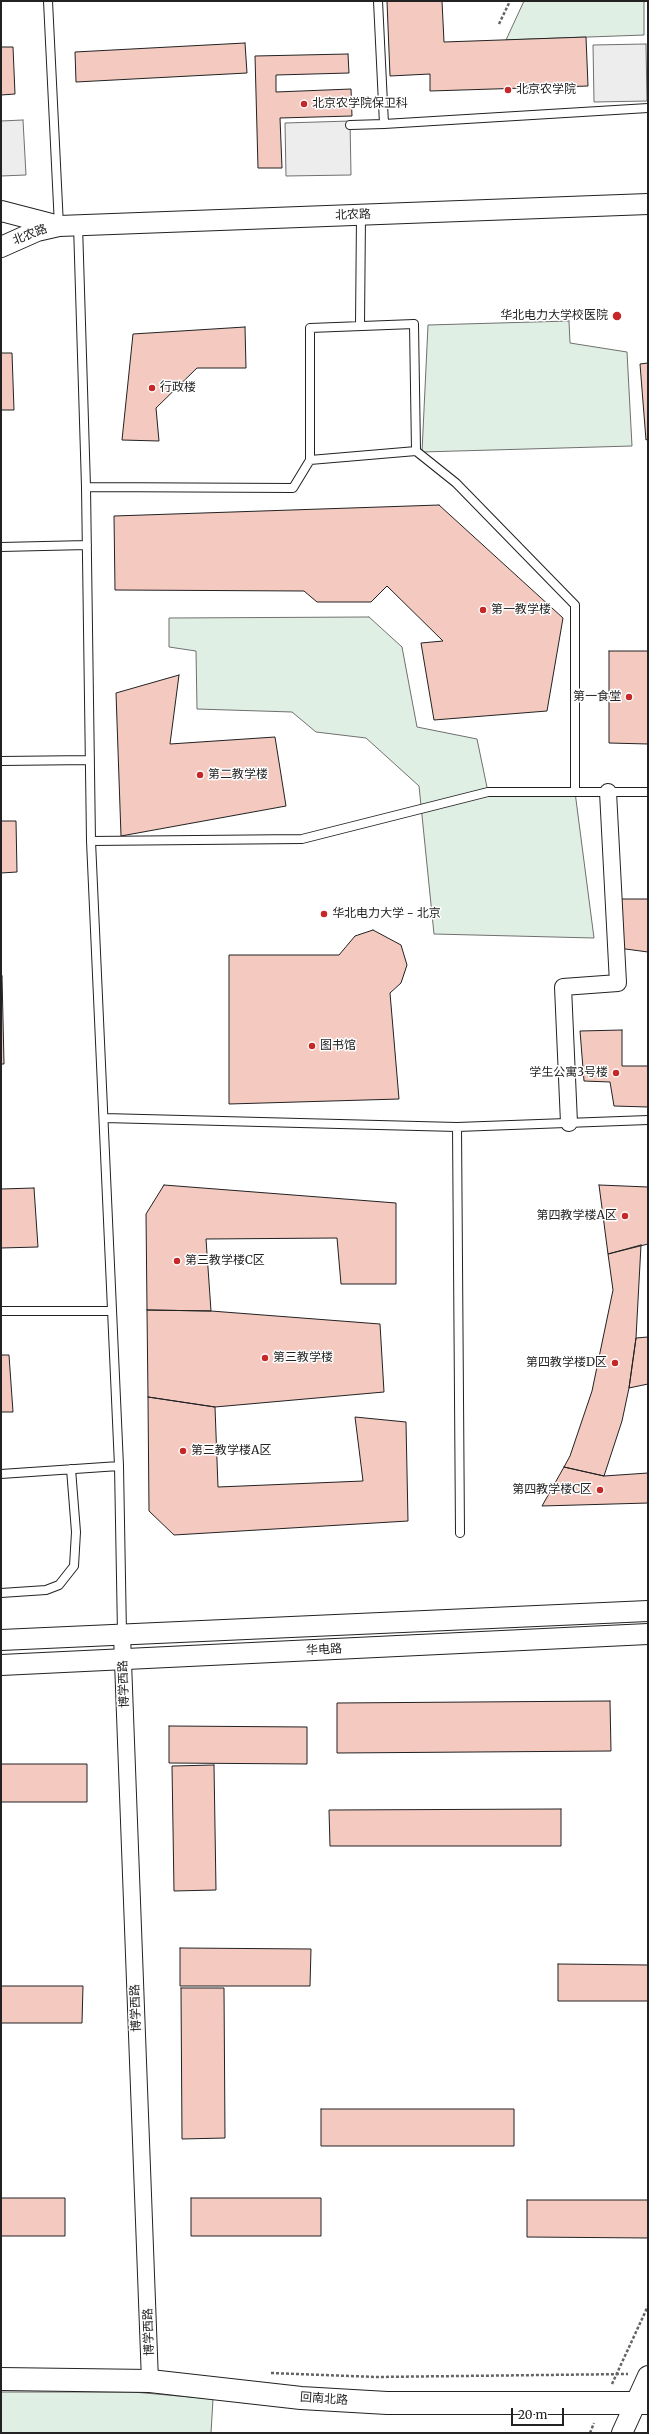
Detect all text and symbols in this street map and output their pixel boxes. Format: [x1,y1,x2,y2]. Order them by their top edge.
place label: 北京农学院 [516,83,576,97]
marker: 北京农学院 [503,85,513,95]
place label: 北京农学院保卫科 [312,97,408,111]
marker: 北京农学院保卫科 [299,99,309,109]
street label: 北农路 [335,207,371,223]
street label: 北农路 [11,222,49,248]
place label: 华北电力大学校医院 [500,309,608,323]
marker: 华北电力大学校医院 [611,310,623,322]
place label: 行政楼 [160,381,196,395]
marker: 行政楼 [147,383,157,393]
place label: 第一教学楼 [491,603,551,617]
marker: 第一教学楼 [478,605,488,615]
place label: 第一食堂 [573,690,621,704]
marker: 第一食堂 [624,692,634,702]
place label: 第二教学楼 [208,768,268,782]
marker: 第二教学楼 [195,770,205,780]
place label: 华北电力大学 - 北京 [332,907,441,921]
marker: 华北电力大学 - 北京 [319,909,329,919]
place label: 图书馆 [320,1039,356,1053]
marker: 图书馆 [307,1041,317,1051]
place label: 学生公寓3号楼 [529,1066,608,1080]
marker: 学生公寓3号楼 [611,1068,621,1078]
place label: 第四教学楼A区 [537,1209,617,1223]
marker: 第四教学楼A区 [620,1211,630,1221]
place label: 第三教学楼C区 [185,1254,265,1268]
marker: 第三教学楼C区 [172,1256,182,1266]
place label: 第三教学楼 [273,1351,333,1365]
marker: 第三教学楼 [260,1353,270,1363]
place label: 第四教学楼D区 [526,1356,607,1370]
marker: 第四教学楼D区 [610,1358,620,1368]
place label: 第三教学楼A区 [191,1444,271,1458]
marker: 第三教学楼A区 [178,1446,188,1456]
place label: 第四教学楼C区 [512,1483,592,1497]
marker: 第四教学楼C区 [595,1485,605,1495]
street label: 华电路 [306,1642,342,1658]
street label: 博学西路 [116,1660,132,1708]
street label: 博学西路 [128,1984,144,2032]
street label: 博学西路 [141,2308,157,2356]
street label: 回南北路 [300,2390,348,2408]
scale bar [513,2400,566,2426]
text: 20 m [518,2407,547,2422]

